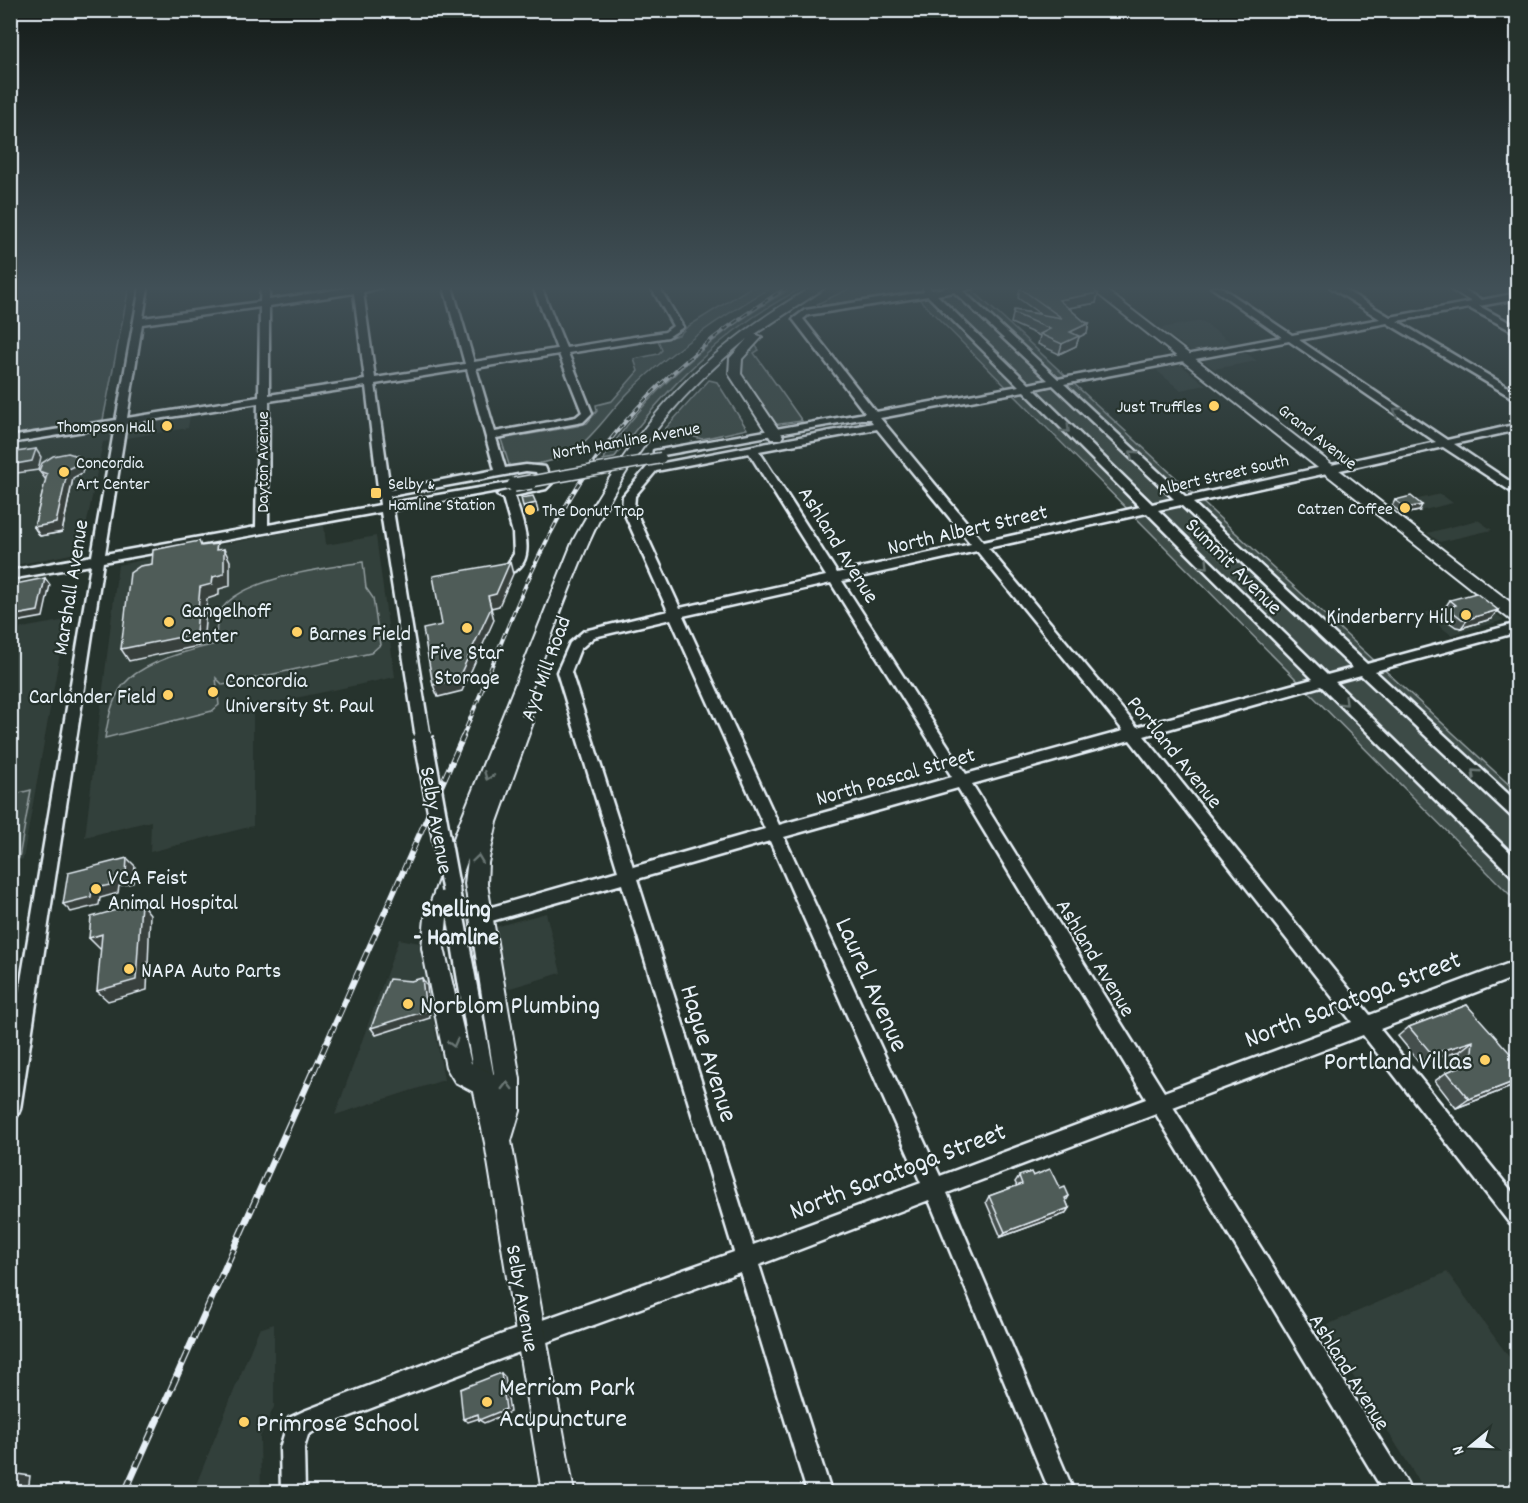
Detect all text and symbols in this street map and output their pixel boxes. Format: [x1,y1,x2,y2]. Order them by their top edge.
place label: Just Truffles [1117,396,1202,421]
marker: Just Truffles [1207,399,1221,413]
street label: Grand Avenue [1272,399,1361,477]
one-way arrow [1393,407,1404,418]
street label: Dayton Avenue [252,411,277,513]
place label: Thompson Hall [57,416,156,441]
street label: North Hamline Avenue [551,417,702,468]
marker: Thompson Hall [160,419,174,433]
one-way arrow [1058,421,1069,432]
street label: Albert Street South [1156,449,1292,504]
one-way arrow [1129,450,1139,461]
place label: Concordia Art Center [76,452,150,498]
marker: Concordia Art Center [57,465,71,479]
place label: Selby & Hamline Station [388,473,495,519]
street label: Ashland Avenue [789,481,885,610]
marker: Selby & Hamline Station [369,486,383,500]
street label: North Albert Street [885,498,1051,565]
place label: Catzen Coffee [1297,498,1393,523]
place label: The Donut Trap [542,500,644,525]
marker: Catzen Coffee [1398,501,1412,515]
marker: The Donut Trap [523,503,537,517]
street label: Summit Avenue [1177,512,1288,623]
street label: Marshall Avenue [46,518,98,657]
one-way arrow [1197,558,1208,569]
place label: Gangelhoff Center [181,597,272,653]
place label: Kinderberry Hill [1326,603,1454,634]
marker: Kinderberry Hill [1459,608,1473,622]
street label: Ayd Mill Road [514,612,581,726]
marker: Gangelhoff Center [162,615,176,629]
place label: Barnes Field [309,620,411,651]
marker: Five Star Storage [460,621,474,635]
marker: Barnes Field [290,625,304,639]
place label: Five Star Storage [430,639,505,695]
place label: Concordia University St. Paul [225,667,374,723]
place label: Carlander Field [29,683,156,714]
marker: Concordia University St. Paul [206,685,220,699]
marker: Carlander Field [161,688,175,702]
street label: Portland Avenue [1118,690,1229,816]
one-way arrow [1336,695,1347,706]
street label: North Pascal Street [813,741,979,816]
street label: Selby Avenue [410,765,459,877]
one-way arrow [1471,769,1482,780]
one-way arrow [483,770,495,781]
one-way arrow [471,854,483,864]
place label: VCA Feist Animal Hospital [108,864,238,920]
marker: VCA Feist Animal Hospital [89,882,103,896]
district label: Snelling - Hamline [413,894,499,956]
street label: Ashland Avenue [1047,894,1141,1024]
street label: Laurel Avenue [823,912,917,1059]
street label: North Saratoga Street [1239,942,1467,1061]
place label: NAPA Auto Parts [141,957,281,988]
marker: NAPA Auto Parts [122,962,136,976]
street label: Hague Avenue [667,980,746,1128]
place label: Norblom Plumbing [420,988,600,1027]
marker: Norblom Plumbing [401,997,415,1011]
one-way arrow [445,1038,458,1048]
place label: Portland Villas [1324,1044,1473,1083]
marker: Portland Villas [1478,1053,1492,1067]
one-way arrow [501,1081,513,1090]
street label: North Saratoga Street [784,1114,1012,1233]
street label: Selby Avenue [496,1243,545,1355]
street label: Ashland Avenue [1300,1308,1396,1437]
place label: Merriam Park Acupuncture [499,1370,635,1440]
marker: Merriam Park Acupuncture [480,1395,494,1409]
place label: Primrose School [256,1406,419,1445]
marker: Primrose School [237,1415,251,1429]
north arrow [1441,1416,1501,1476]
text: N [1447,1442,1471,1458]

